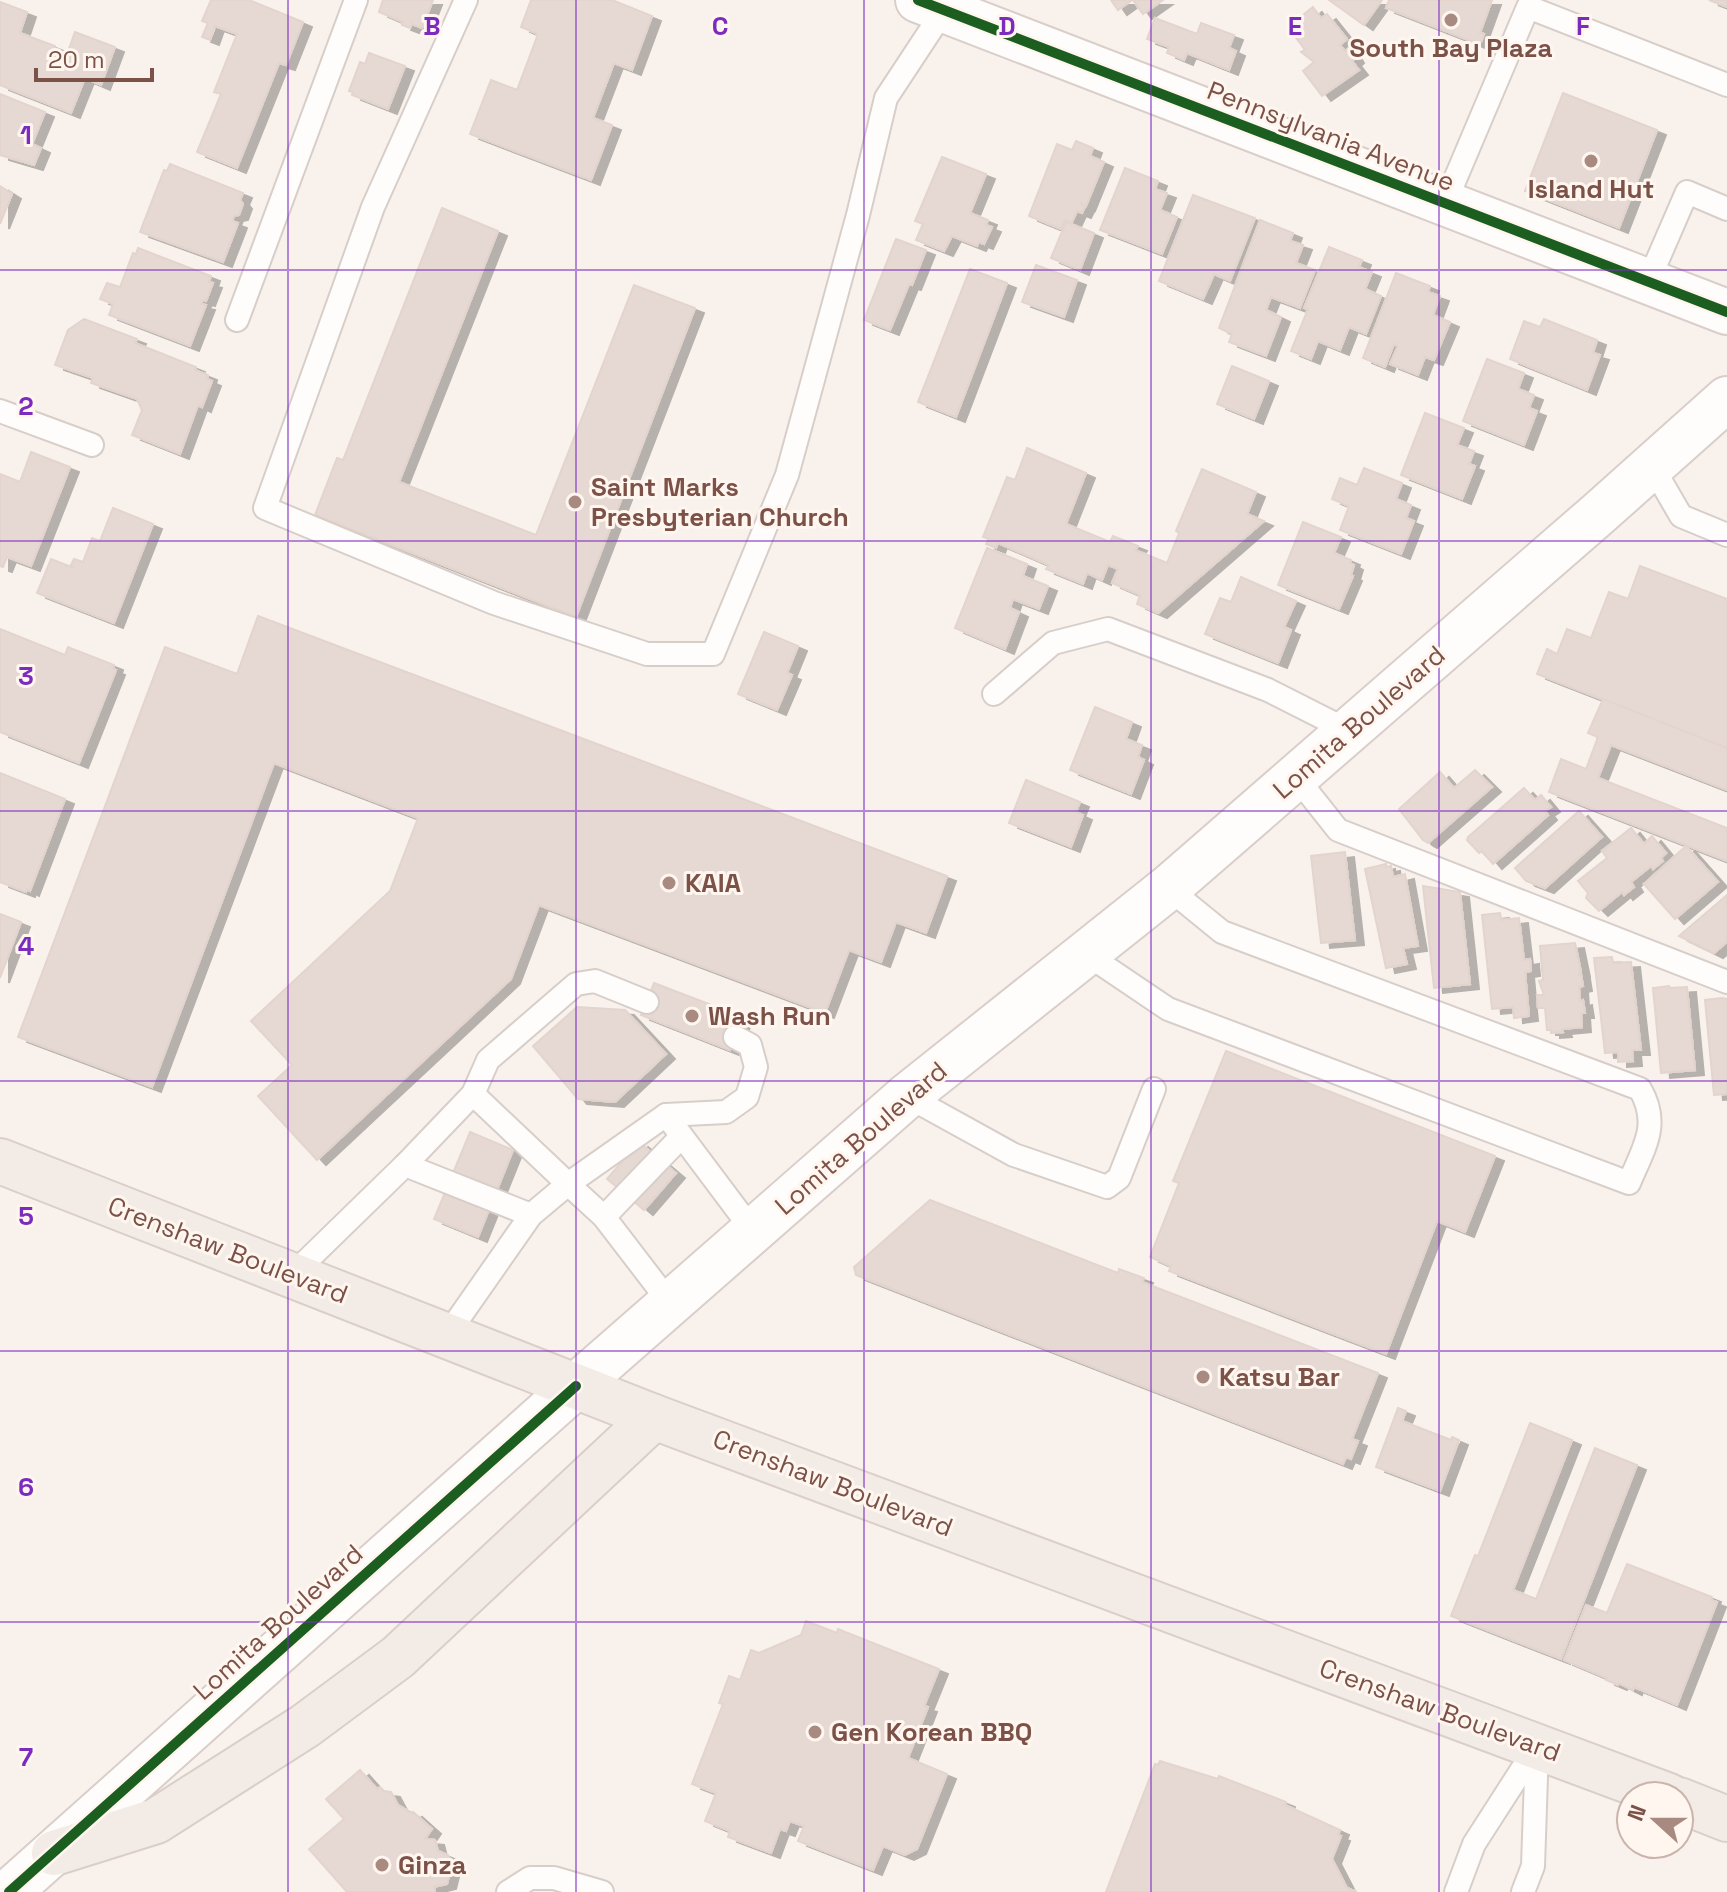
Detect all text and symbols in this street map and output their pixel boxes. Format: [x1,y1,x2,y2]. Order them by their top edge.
text: B [423,9,441,43]
text: C [712,9,728,43]
text: D [998,9,1016,43]
text: E [1288,9,1302,43]
text: F [1576,9,1590,43]
marker: South Bay Plaza [1442,11,1460,29]
place label: South Bay Plaza [1350,31,1552,65]
scale bar [36,32,152,82]
text: 20 m [48,44,105,75]
street label: Pennsylvania Avenue [1202,73,1460,199]
text: 1 [20,118,32,152]
marker: Island Hut [1582,152,1600,170]
place label: Island Hut [1528,172,1654,206]
text: 2 [18,389,34,423]
place label: Saint Marks Presbyterian Church [591,470,849,534]
marker: Saint Marks Presbyterian Church [566,493,584,511]
street label: Lomita Boulevard [1266,638,1452,806]
text: 3 [18,659,34,693]
place label: KAIA [685,866,742,900]
marker: KAIA [660,874,678,892]
text: 4 [18,929,34,963]
place label: Wash Run [708,999,831,1033]
marker: Wash Run [683,1007,701,1025]
street label: Lomita Boulevard [768,1054,954,1222]
street label: Crenshaw Boulevard [103,1189,353,1311]
text: 5 [18,1199,34,1233]
place label: Katsu Bar [1219,1360,1340,1394]
marker: Katsu Bar [1194,1368,1212,1386]
street label: Crenshaw Boulevard [708,1422,958,1544]
text: 6 [18,1470,34,1504]
street label: Lomita Boulevard [186,1537,370,1707]
street label: Crenshaw Boulevard [1315,1651,1565,1769]
place label: Gen Korean BBQ [831,1715,1032,1749]
marker: Gen Korean BBQ [806,1723,824,1741]
text: 7 [19,1740,33,1774]
north arrow [1615,1780,1695,1860]
text: N [1621,1801,1652,1825]
place label: Ginza [398,1848,467,1882]
marker: Ginza [373,1856,391,1874]

